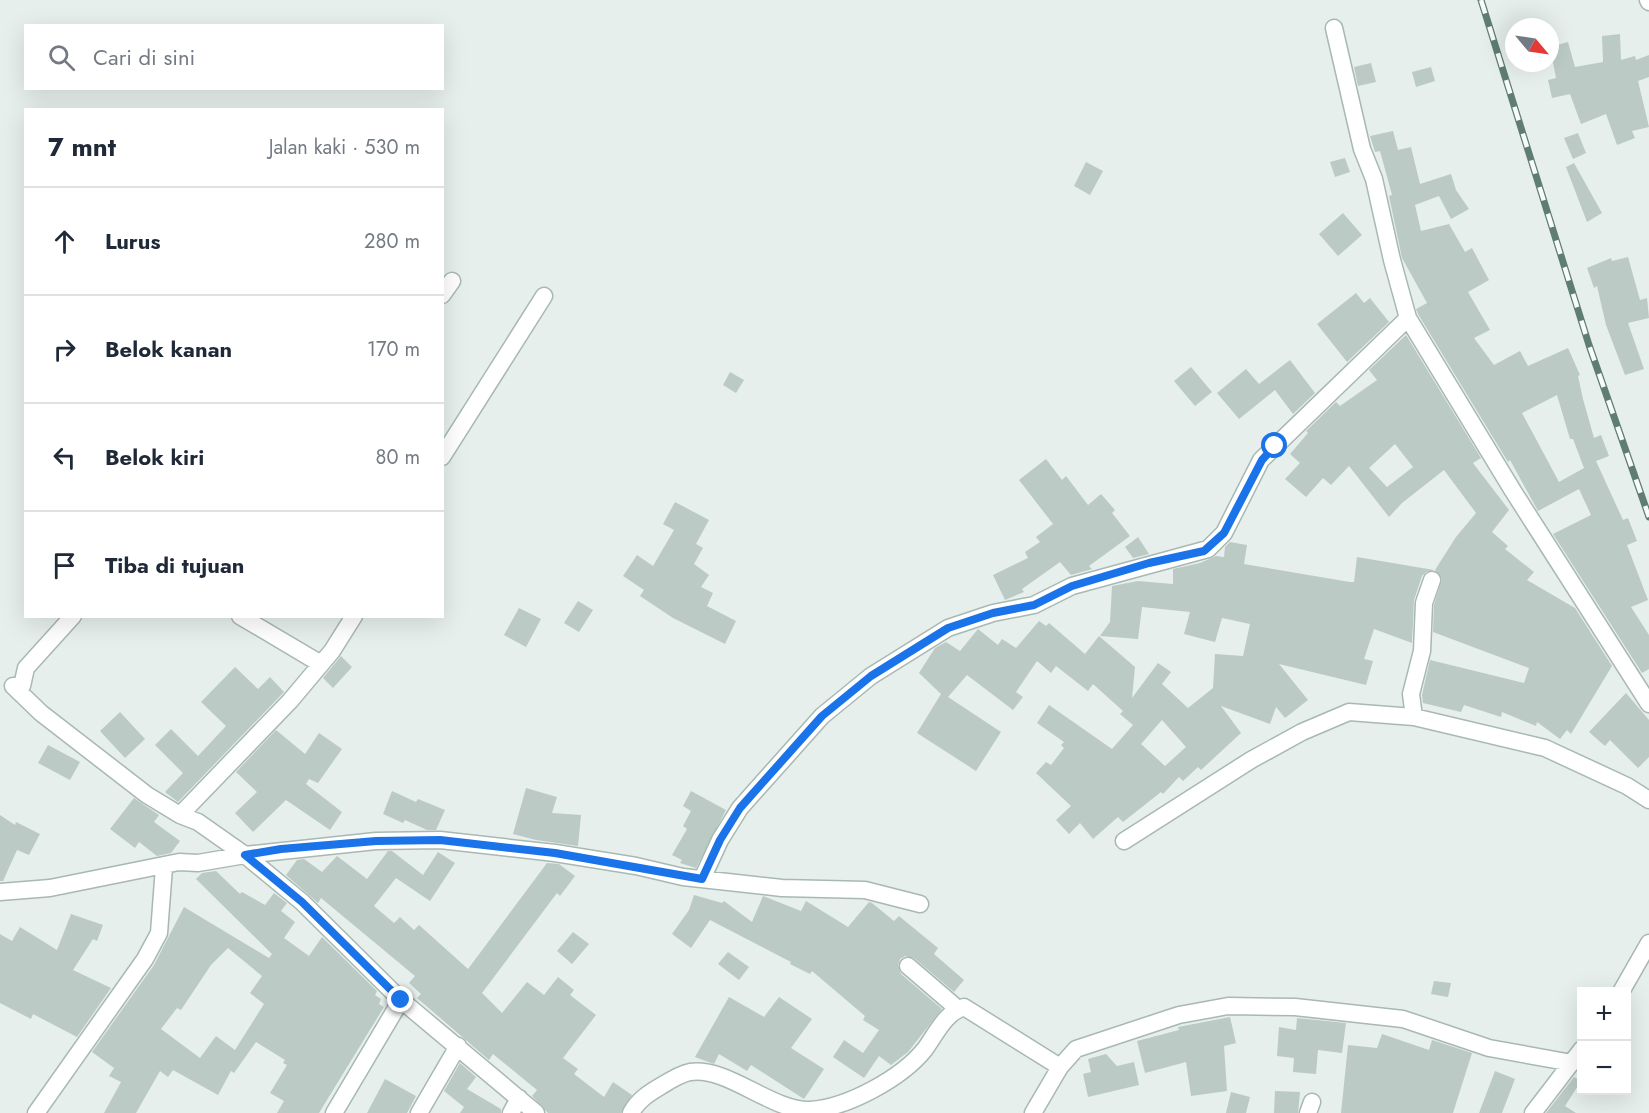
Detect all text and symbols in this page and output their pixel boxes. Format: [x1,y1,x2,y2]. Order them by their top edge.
north arrow [1505,18,1559,72]
search box [24,24,444,90]
icon: search [45,41,78,74]
text: Cari di sini [93,41,195,73]
text: 7 mnt [48,128,116,166]
text: Jalan kaki · 530 m [269,133,420,162]
icon: ahead [48,225,81,258]
text: Lurus [105,225,161,257]
text: 280 m [364,227,420,256]
icon: right [48,333,81,366]
text: Belok kanan [105,333,232,365]
text: 170 m [367,335,420,364]
route start [1261,432,1287,458]
icon: left [48,441,81,474]
text: Belok kiri [105,441,204,473]
text: 80 m [375,443,420,472]
icon: arrive [48,549,81,582]
text: Tiba di tujuan [105,549,244,581]
route end [387,986,413,1012]
map controls [1577,987,1631,1095]
button: + [1577,987,1631,1041]
button: − [1577,1041,1631,1095]

